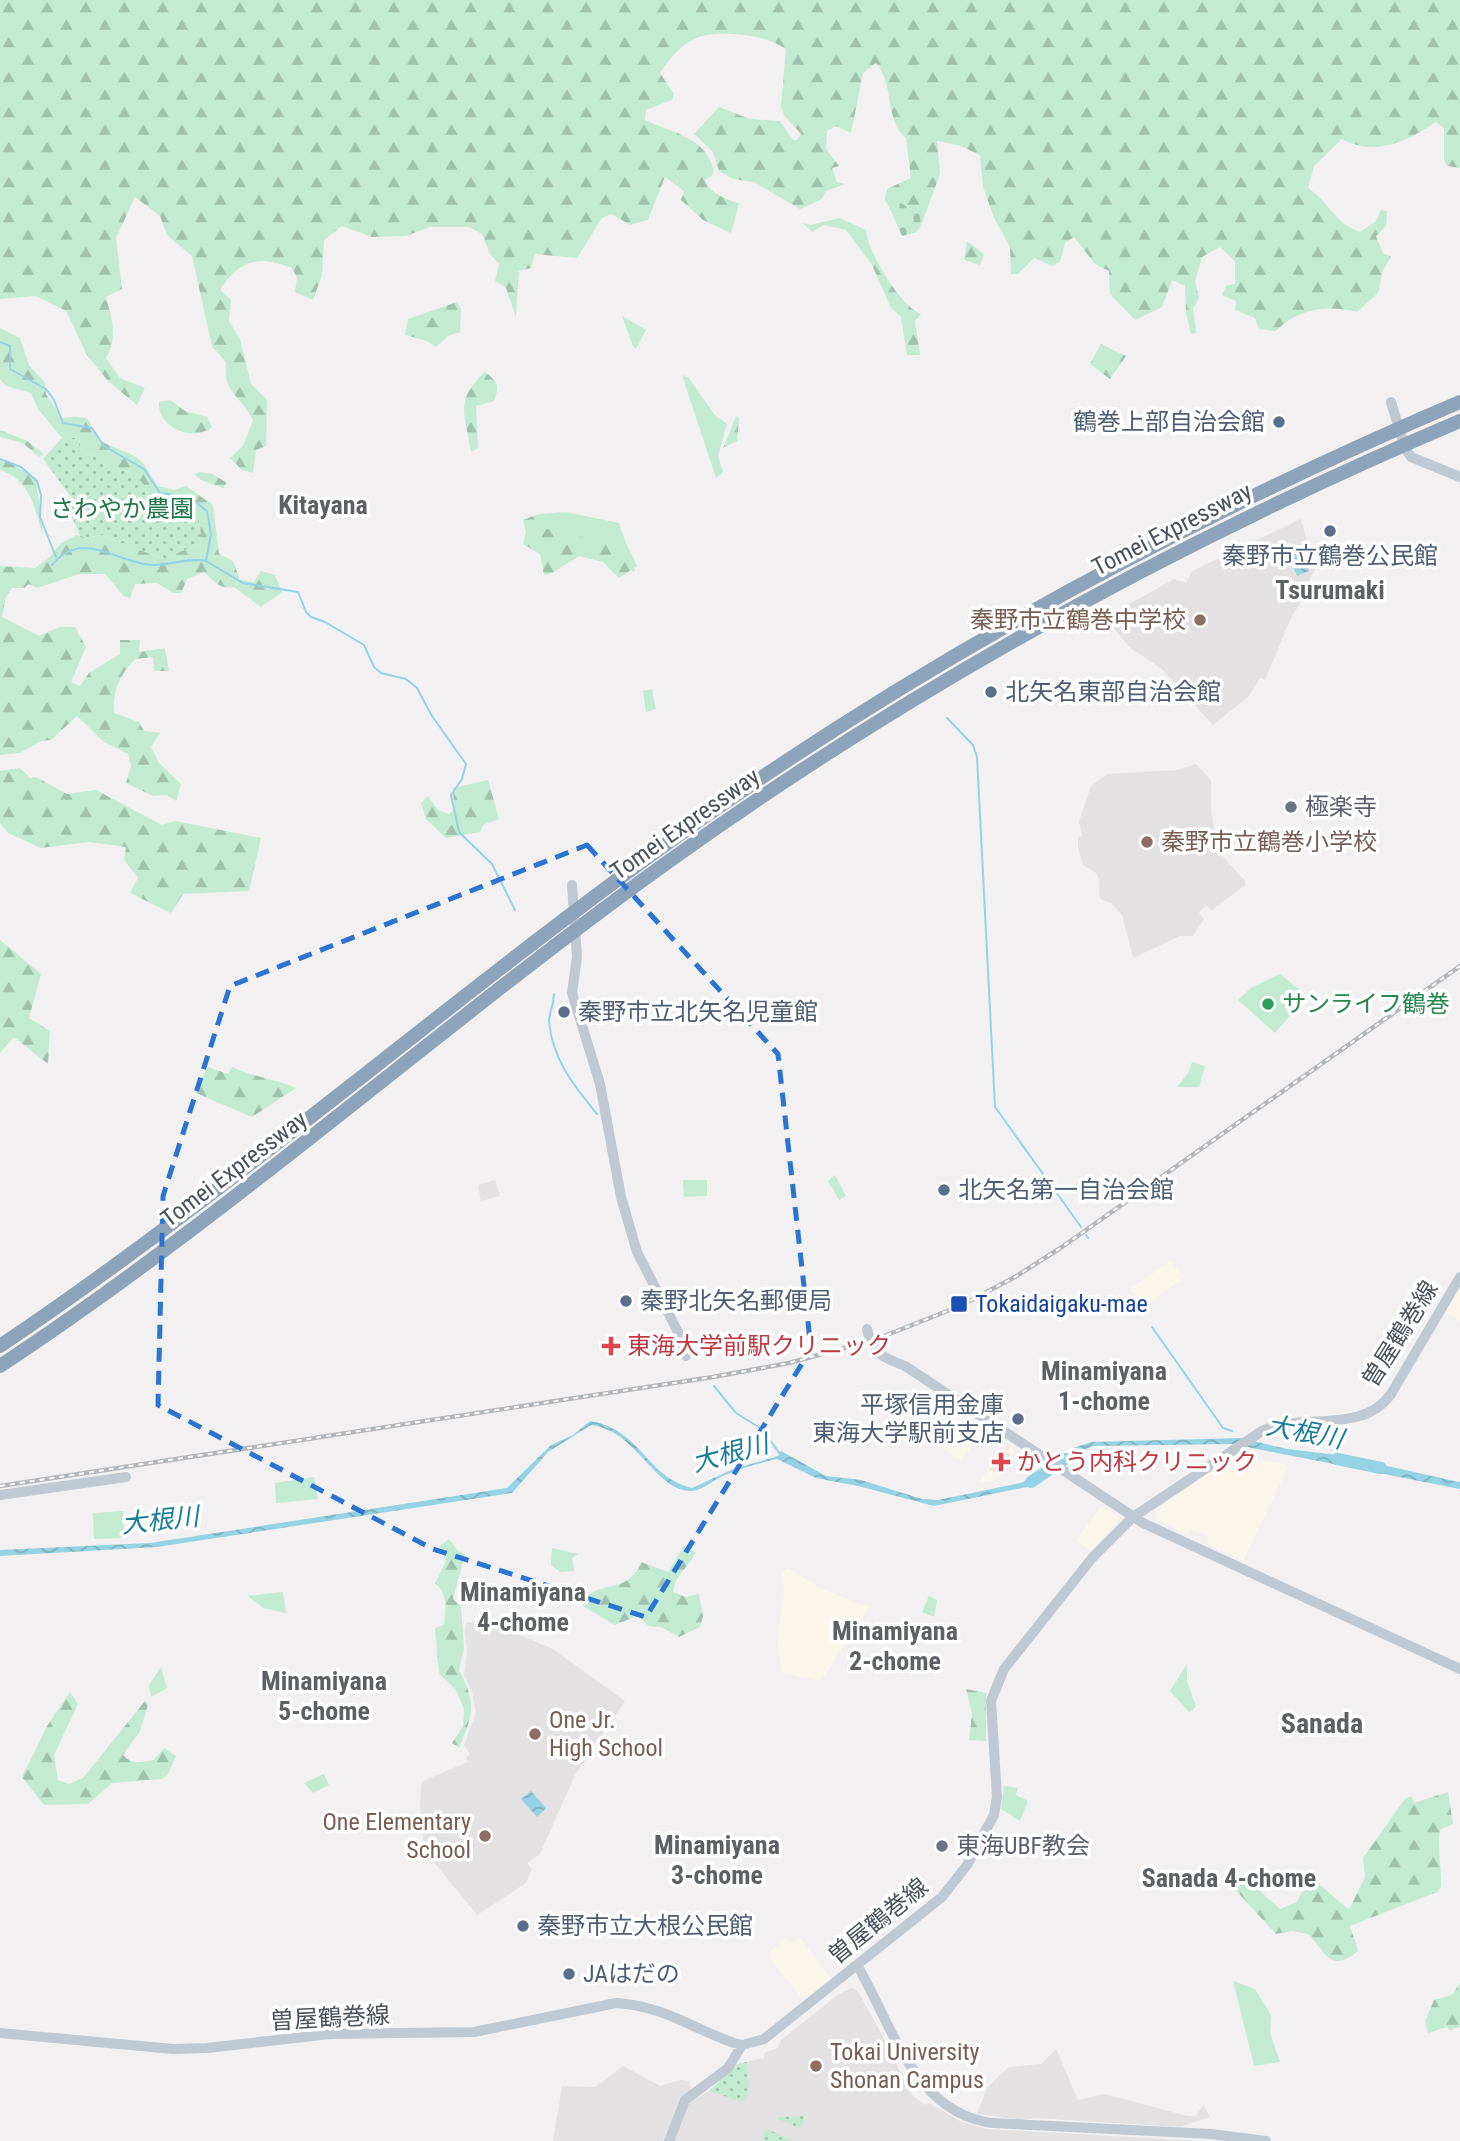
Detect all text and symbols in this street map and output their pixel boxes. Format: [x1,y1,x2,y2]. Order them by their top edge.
place label: 鶴巻上部自治会館 [1073,408,1265,436]
marker: 鶴巻上部自治会館 [1271,414,1287,430]
street label: Tomei Expressway [1088,477,1256,581]
district label: Kitayana [278,490,368,520]
park label: さわやか農園 [50,495,194,523]
marker: 秦野市立鶴巻公民館 [1322,523,1338,539]
place label: 秦野市立鶴巻公民館 [1222,542,1438,570]
district label: Tsurumaki [1275,575,1385,605]
place label: 秦野市立鶴巻中学校 [970,606,1186,634]
marker: 秦野市立鶴巻中学校 [1192,612,1208,628]
place label: 北矢名東部自治会館 [1005,678,1221,706]
marker: 北矢名東部自治会館 [983,684,999,700]
street label: Tomei Expressway [605,762,765,886]
place label: 極楽寺 [1305,793,1377,821]
marker: 極楽寺 [1283,799,1299,815]
place label: 秦野市立鶴巻小学校 [1161,828,1377,856]
marker: 秦野市立鶴巻小学校 [1139,834,1155,850]
place label: サンライフ鶴巻 [1282,990,1450,1018]
marker: サンライフ鶴巻 [1260,996,1276,1012]
place label: 秦野市立北矢名児童館 [578,998,818,1026]
marker: 秦野市立北矢名児童館 [556,1004,572,1020]
street label: Tomei Expressway [156,1105,312,1233]
place label: 北矢名第一自治会館 [958,1176,1174,1204]
marker: 北矢名第一自治会館 [936,1182,952,1198]
street label: 曽屋鶴巻線 [1356,1276,1444,1392]
place label: 秦野北矢名郵便局 [640,1287,832,1315]
place label: Tokaidaigaku-mae [975,1290,1148,1318]
marker: 秦野北矢名郵便局 [618,1293,634,1309]
marker: Tokaidaigaku-mae [949,1294,969,1314]
place label: 東海大学前駅クリニック [627,1332,891,1360]
marker: 東海大学前駅クリニック [601,1336,621,1356]
district label: Minamiyana 1-chome [1041,1356,1167,1416]
place label: 平塚信用金庫 東海大学駅前支店 [812,1391,1004,1447]
water label: 大根川 [1264,1410,1349,1455]
marker: 平塚信用金庫 東海大学駅前支店 [1010,1411,1026,1427]
water label: 大根川 [688,1428,774,1478]
place label: かとう内科クリニック [1017,1448,1257,1476]
marker: かとう内科クリニック [991,1452,1011,1472]
water label: 大根川 [120,1501,203,1539]
district label: Minamiyana 4-chome [460,1577,586,1637]
district label: Minamiyana 2-chome [832,1616,958,1676]
district label: Minamiyana 5-chome [261,1666,387,1726]
place label: One Jr. High School [549,1706,663,1762]
district label: Sanada [1281,1707,1363,1740]
marker: One Jr. High School [527,1726,543,1742]
place label: One Elementary School [322,1808,471,1864]
marker: One Elementary School [477,1828,493,1844]
district label: Minamiyana 3-chome [654,1830,780,1890]
place label: 東海UBF教会 [956,1832,1090,1860]
marker: 東海UBF教会 [934,1838,950,1854]
district label: Sanada 4-chome [1142,1863,1316,1893]
street label: 曽屋鶴巻線 [823,1872,933,1970]
place label: 秦野市立大根公民館 [537,1912,753,1940]
marker: 秦野市立大根公民館 [515,1918,531,1934]
place label: JAはだの [583,1960,680,1988]
marker: JAはだの [561,1966,577,1982]
street label: 曽屋鶴巻線 [269,2001,391,2035]
place label: Tokai University Shonan Campus [830,2038,984,2094]
marker: Tokai University Shonan Campus [808,2058,824,2074]

